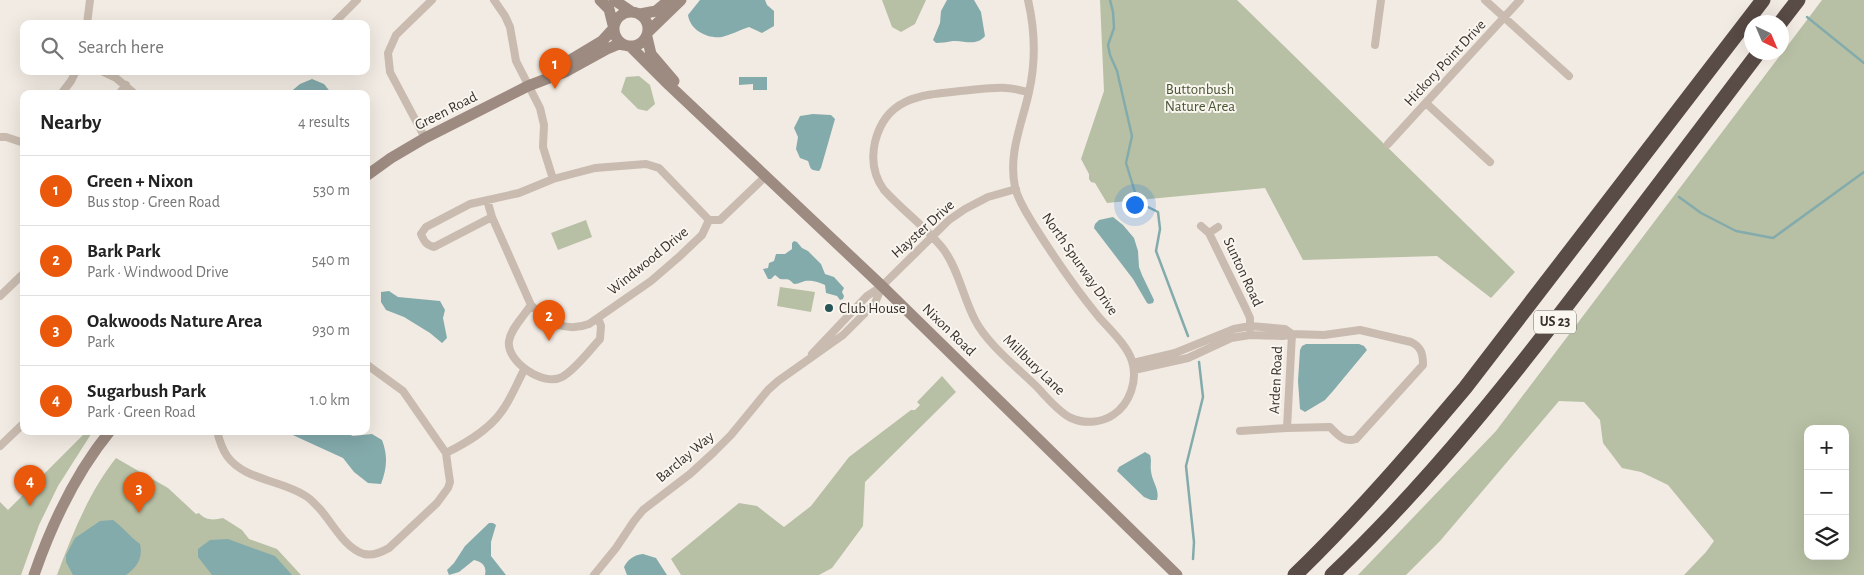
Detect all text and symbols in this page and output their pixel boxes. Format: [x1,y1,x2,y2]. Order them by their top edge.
north arrow [1744,15,1789,60]
street label: Hickory Point Drive [1401,17,1489,109]
search box [20,20,370,75]
icon: search [38,34,66,62]
text: Search here [78,38,164,57]
pin: 1 [539,48,571,89]
park label: Buttonbush Nature Area [1165,82,1235,114]
street label: Green Road [413,89,480,133]
text: Nearby [40,112,101,133]
text: 4 results [298,114,350,130]
text: Green + Nixon [87,172,193,191]
text: 1 [53,182,59,198]
text: 530 m [313,182,350,198]
your location [1122,192,1148,218]
text: Bus stop · Green Road [87,194,220,210]
street label: Hayster Drive [889,197,957,261]
street label: North Spurway Drive [1039,210,1121,318]
street label: Windwood Drive [605,224,691,298]
street label: Sunton Road [1221,235,1266,309]
text: Bark Park [87,242,161,261]
text: 2 [52,252,60,268]
text: 540 m [312,252,350,268]
text: Park · Windwood Drive [87,264,229,280]
pin: 2 [533,300,565,341]
place label: Club House [839,301,906,316]
street label: Nixon Road [920,301,979,359]
marker: Club House [823,302,835,314]
road number: US 23 [1534,311,1576,334]
text: Oakwoods Nature Area [87,312,262,331]
text: 3 [53,322,59,338]
text: 930 m [312,322,350,338]
street label: Millbury Lane [1000,332,1068,398]
text: Park [87,334,115,350]
street label: Arden Road [1267,345,1285,414]
text: Sugarbush Park [87,382,206,401]
text: 4 [52,392,60,408]
text: 1.0 km [310,392,350,408]
text: Park · Green Road [87,404,195,420]
map controls [1804,425,1849,560]
button: + [1804,425,1849,470]
street label: Barclay Way [653,428,717,485]
pin: 4 [14,465,46,506]
button: − [1804,470,1849,515]
pin: 3 [123,472,155,513]
button: layers [1804,515,1849,560]

